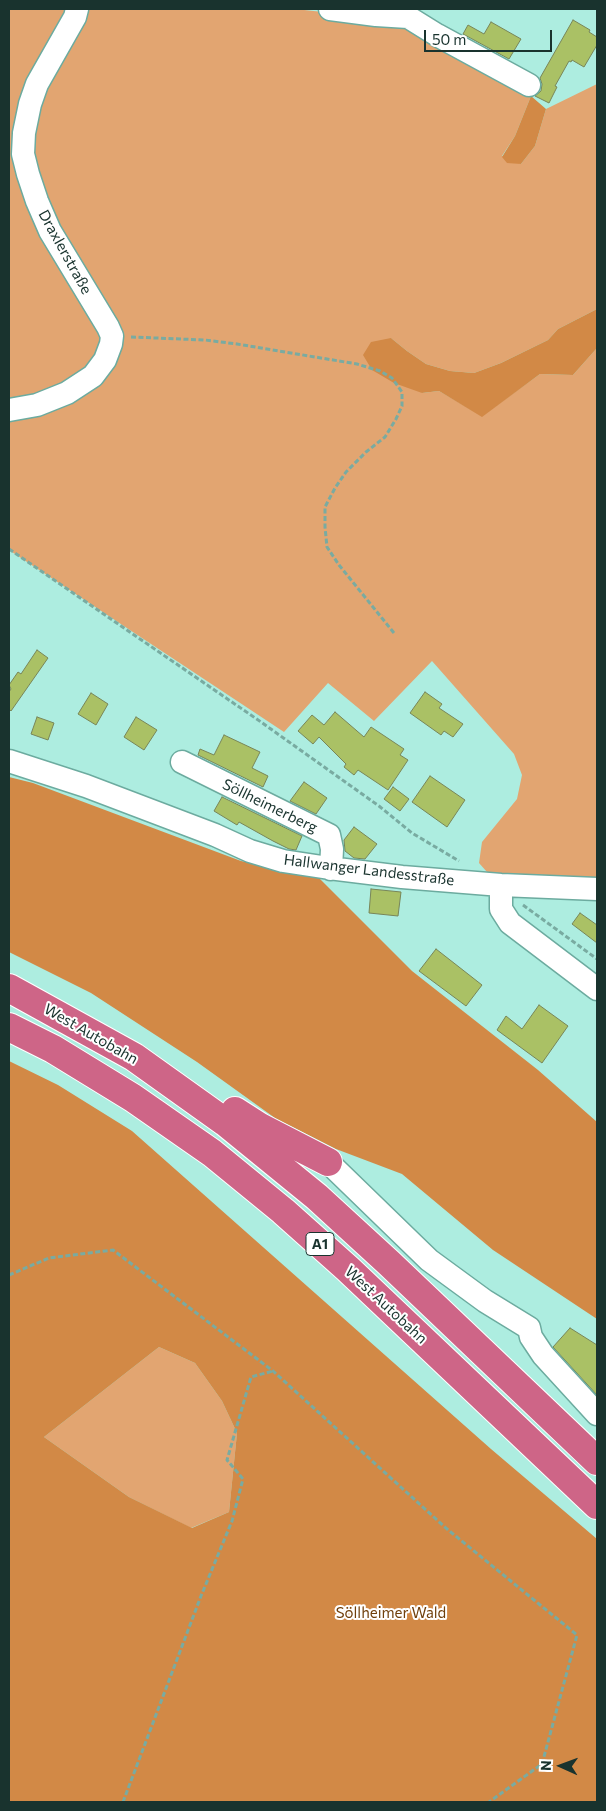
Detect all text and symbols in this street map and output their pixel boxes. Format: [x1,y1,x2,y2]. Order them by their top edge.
scale bar [426,20,554,52]
text: 50 m [432,30,466,48]
street label: Draxlerstraße [34,207,96,297]
street label: Söllheimerberg [219,775,321,837]
street label: Hallwanger Landesstraße [283,851,455,889]
street label: West Autobahn [41,1000,141,1068]
road number: A1 [306,1232,334,1256]
street label: West Autobahn [341,1262,431,1348]
park label: Söllheimer Wald [336,1604,446,1622]
north arrow [536,1741,586,1791]
text: N [537,1760,554,1771]

